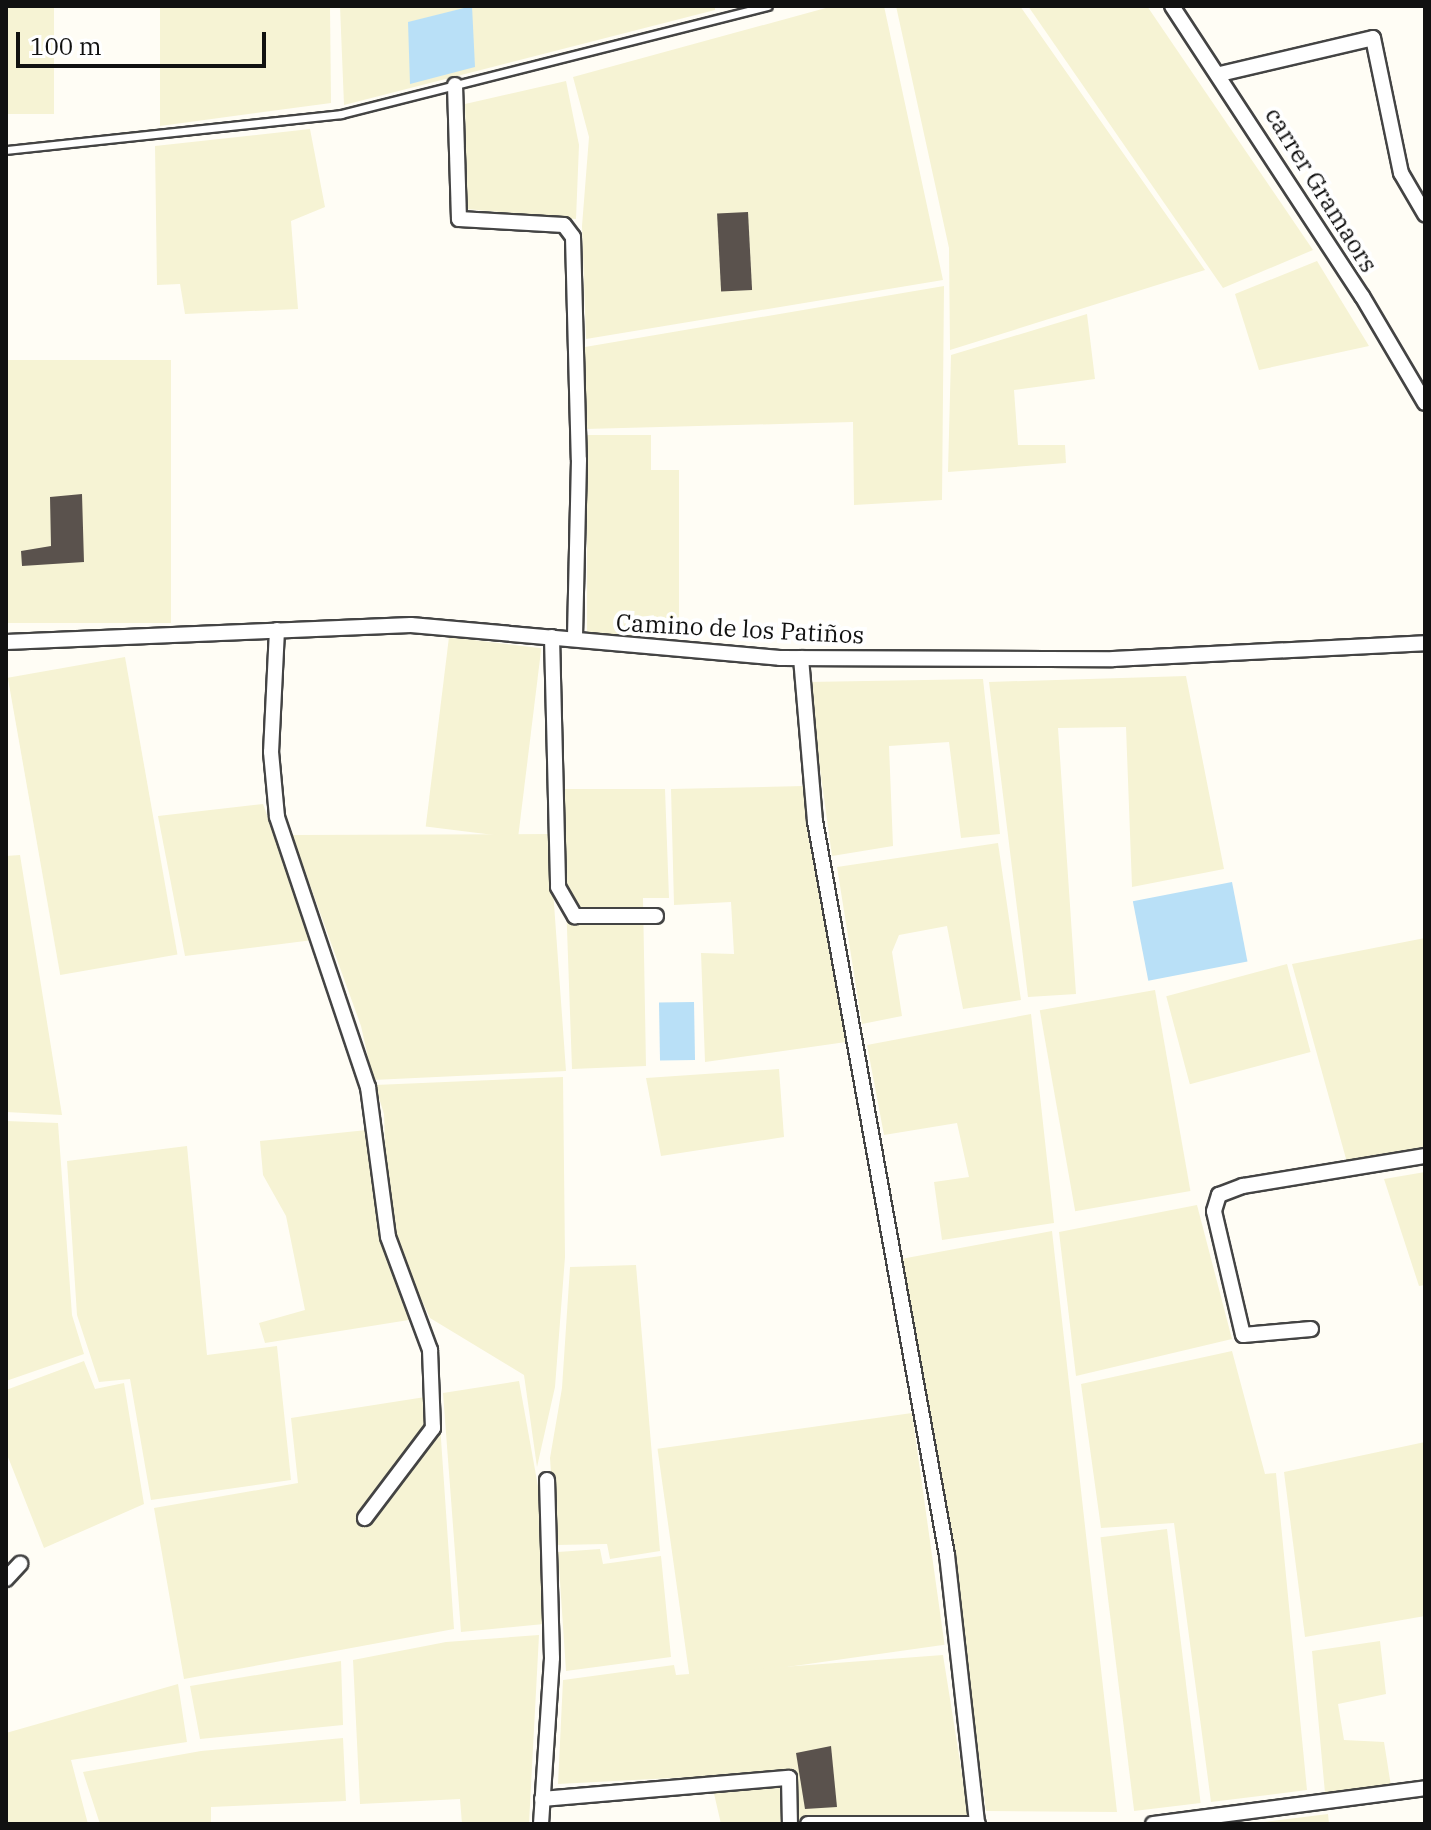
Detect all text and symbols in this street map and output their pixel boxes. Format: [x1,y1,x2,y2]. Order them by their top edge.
scale bar [20,16,270,66]
text: 100 m [30,30,102,62]
street label: carrer Gramaors [1259,102,1383,278]
street label: Camino de los Patiños [615,608,865,650]

